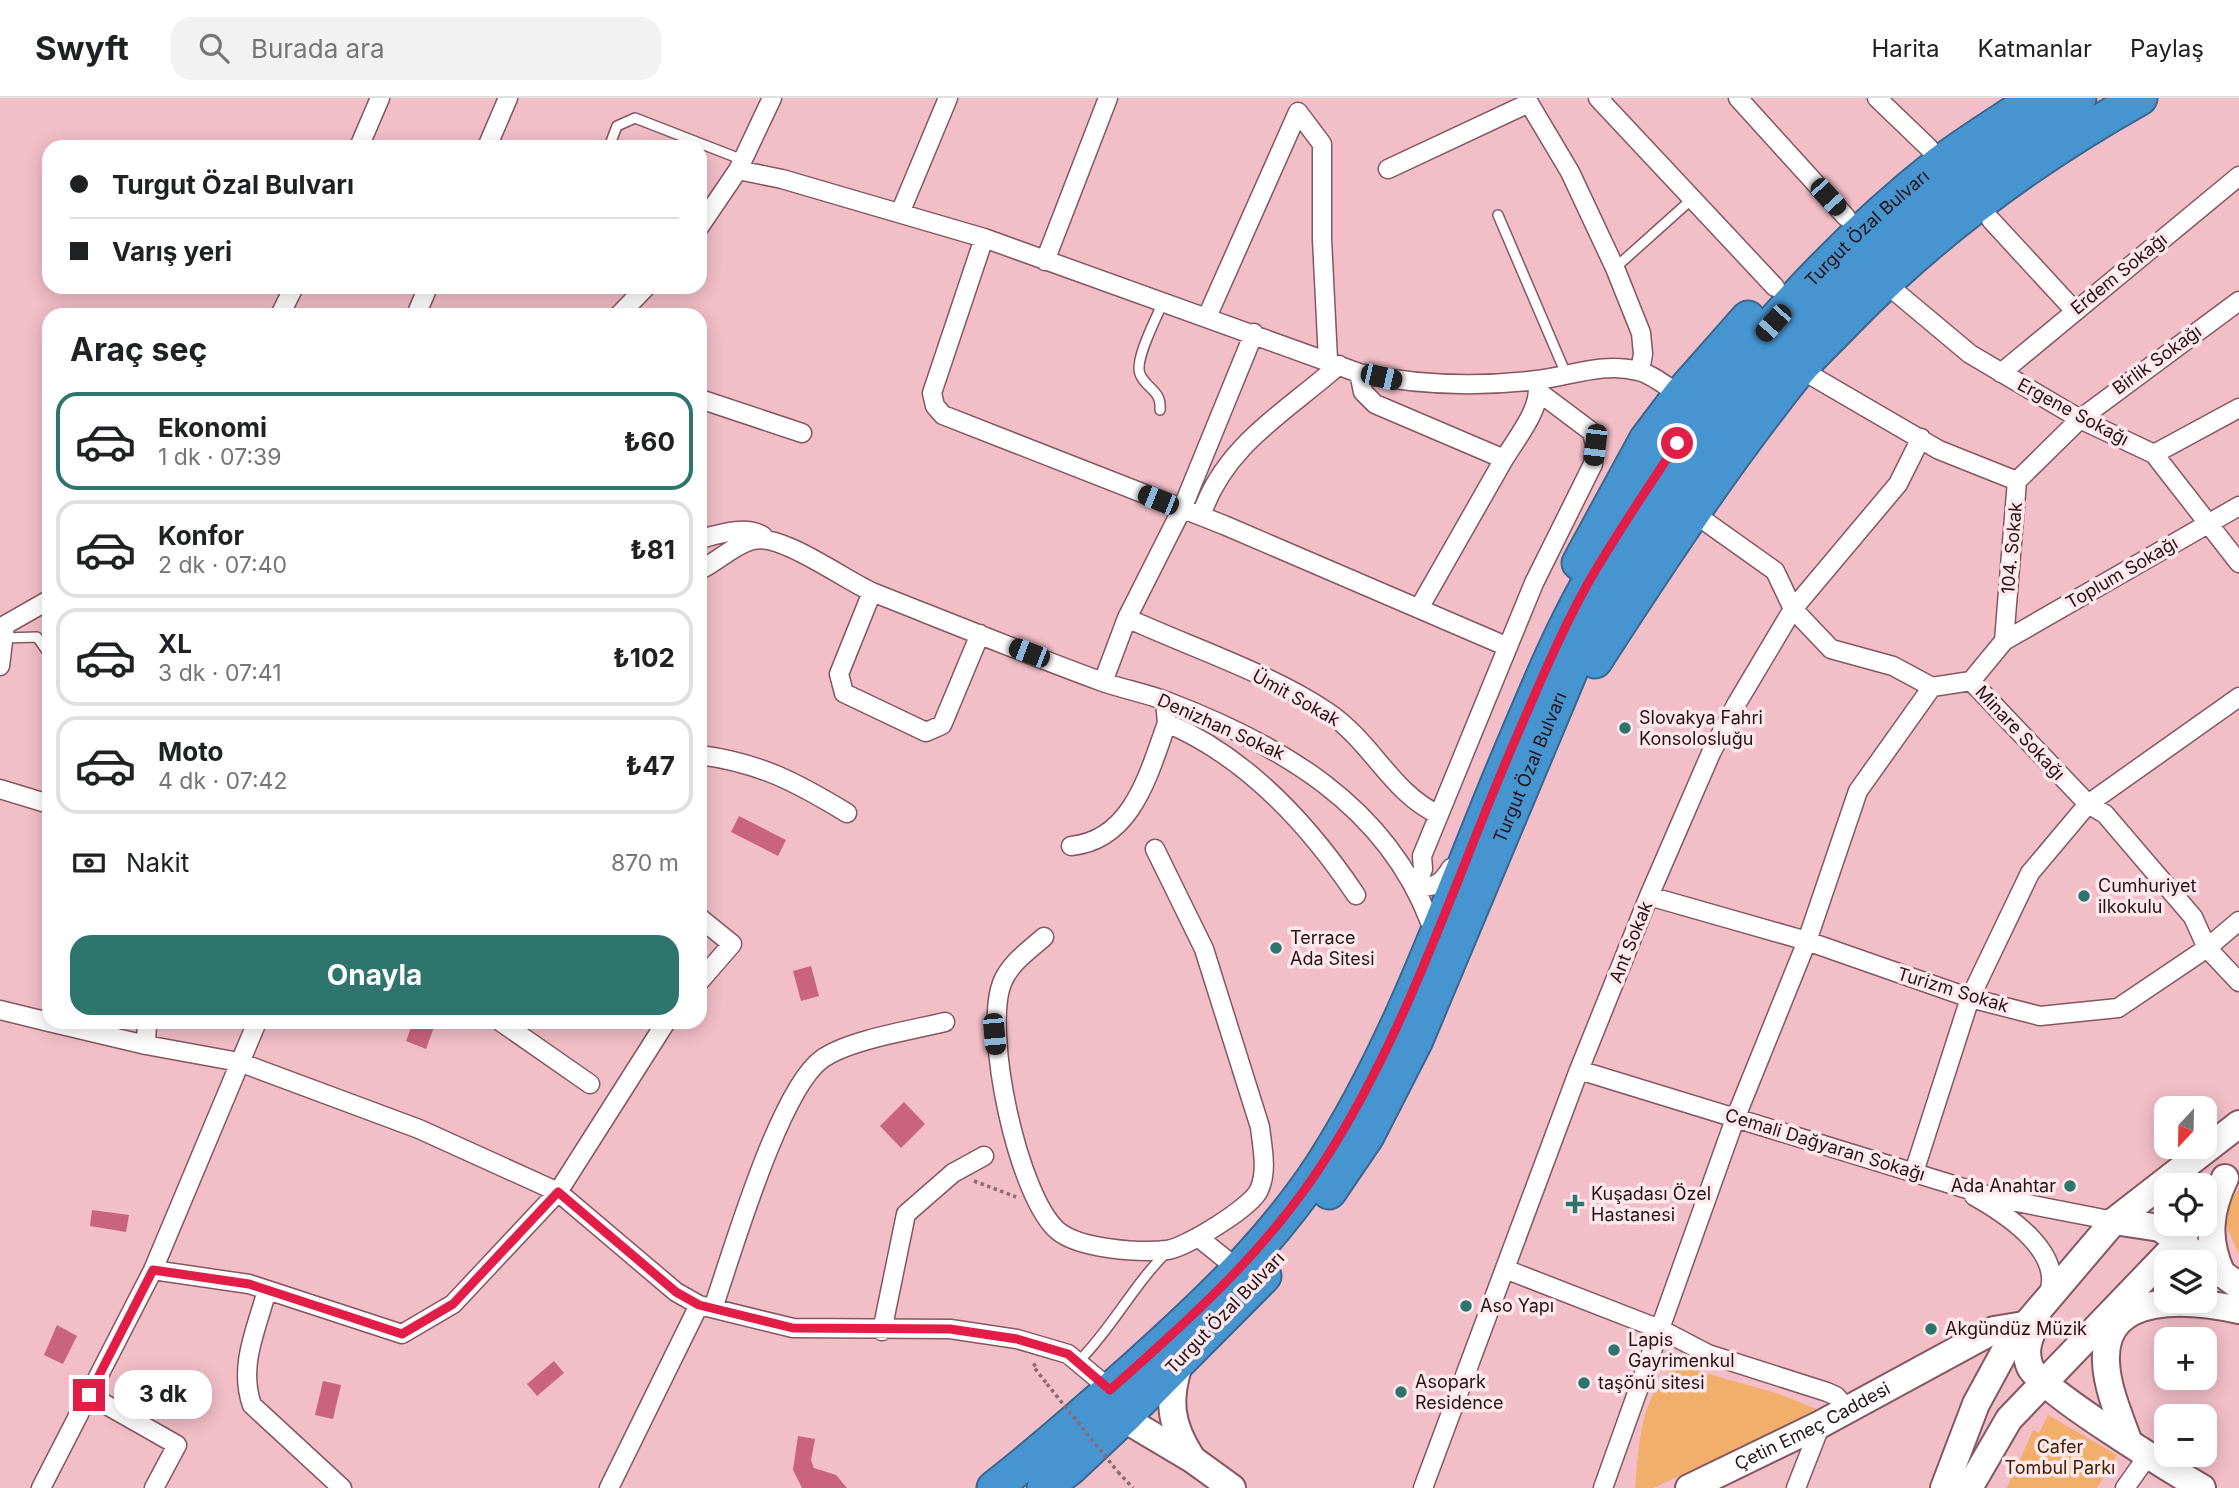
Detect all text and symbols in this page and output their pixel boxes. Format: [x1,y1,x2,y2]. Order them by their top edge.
search box [171,17,661,80]
text: Swyft [35,28,129,68]
icon: search [195,29,233,67]
text: Burada ara [251,33,385,64]
text: Harita [1872,34,1940,63]
text: Katmanlar [1978,34,2092,63]
text: Paylaş [2130,34,2204,63]
street label: Turgut Özal Bulvarı [1801,165,1933,291]
text: Turgut Özal Bulvarı [112,169,354,200]
car [1807,174,1850,220]
street label: Erdem Sokağı [2066,229,2171,319]
text: Varış yeri [112,236,232,267]
car [1752,300,1795,346]
street label: Birlik Sokağı [2108,320,2205,399]
text: Araç seç [70,330,207,369]
car [1359,362,1404,392]
street label: Ergene Sokağı [2014,373,2132,450]
icon: car [74,410,137,473]
text: Ekonomi [158,412,267,443]
car [1583,423,1608,467]
text: ₺60 [624,426,675,457]
route start [1661,427,1693,459]
text: 1 dk · 07:39 [158,443,282,471]
car [1135,482,1182,518]
street label: 104. Sokak [1997,501,2026,595]
icon: car [74,518,137,581]
text: Konfor [158,520,244,551]
street label: Toplum Sokağı [2062,532,2181,613]
text: ₺81 [630,534,675,565]
text: 2 dk · 07:40 [158,551,287,579]
icon: car [74,626,137,689]
text: XL [158,628,192,659]
car [1006,636,1053,670]
text: ₺102 [613,642,675,673]
text: 3 dk · 07:41 [158,659,282,687]
street label: Ümit Sokak [1249,664,1344,730]
street label: Minare Sokağı [1971,681,2069,784]
street label: Denizhan Sokak [1154,689,1288,764]
street label: Turgut Özal Bulvarı [1489,689,1571,846]
place label: Slovakya Fahri Konsolosluğu [1639,707,1763,749]
marker: Slovakya Fahri Konsolosluğu [1617,720,1633,736]
icon: car [74,734,137,797]
text: Moto [158,736,223,767]
text: ₺47 [626,750,675,781]
text: 4 dk · 07:42 [158,767,287,795]
icon: cash [70,844,108,882]
text: Nakit [126,847,189,878]
text: 870 m [611,849,679,877]
place label: Cumhuriyet ilkokulu [2098,875,2197,917]
marker: Cumhuriyet ilkokulu [2076,888,2092,904]
street label: Ant Sokak [1605,898,1656,986]
place label: Terrace Ada Sitesi [1290,927,1375,969]
button: Onayla [70,935,679,1015]
marker: Terrace Ada Sitesi [1268,940,1284,956]
street label: Turizm Sokak [1895,963,2011,1016]
car [982,1012,1007,1056]
north arrow [2154,1096,2217,1158]
map controls [2154,1096,2217,1467]
street label: Cemali Dağyaran Sokağı [1723,1104,1928,1185]
button: locate [2154,1173,2217,1236]
place label: Ada Anahtar [1951,1175,2056,1196]
marker: Ada Anahtar [2062,1178,2078,1194]
place label: Kuşadası Özel Hastanesi [1591,1182,1711,1225]
marker: Kuşadası Özel Hastanesi [1565,1194,1585,1214]
street label: Turgut Özal Bulvarı [1160,1247,1288,1378]
button: layers [2154,1250,2217,1313]
place label: Aso Yapı [1480,1295,1554,1316]
marker: Aso Yapı [1458,1298,1474,1314]
place label: Akgündüz Müzik [1945,1318,2087,1339]
marker: Akgündüz Müzik [1923,1321,1939,1337]
button: + [2154,1327,2217,1390]
place label: Lapis Gayrimenkul [1628,1329,1735,1371]
marker: Lapis Gayrimenkul [1606,1342,1622,1358]
callout: 3 dk [114,1370,212,1420]
place label: Asopark Residence [1415,1371,1504,1413]
place label: taşönü sitesi [1598,1372,1705,1393]
marker: taşönü sitesi [1576,1375,1592,1391]
street label: Çetin Emeç Caddesi [1731,1377,1894,1474]
route end [73,1379,105,1411]
text: 3 dk [139,1380,187,1408]
marker: Asopark Residence [1393,1384,1409,1400]
button: − [2154,1404,2217,1467]
park label: Cafer Tombul Parkı [2005,1436,2115,1478]

